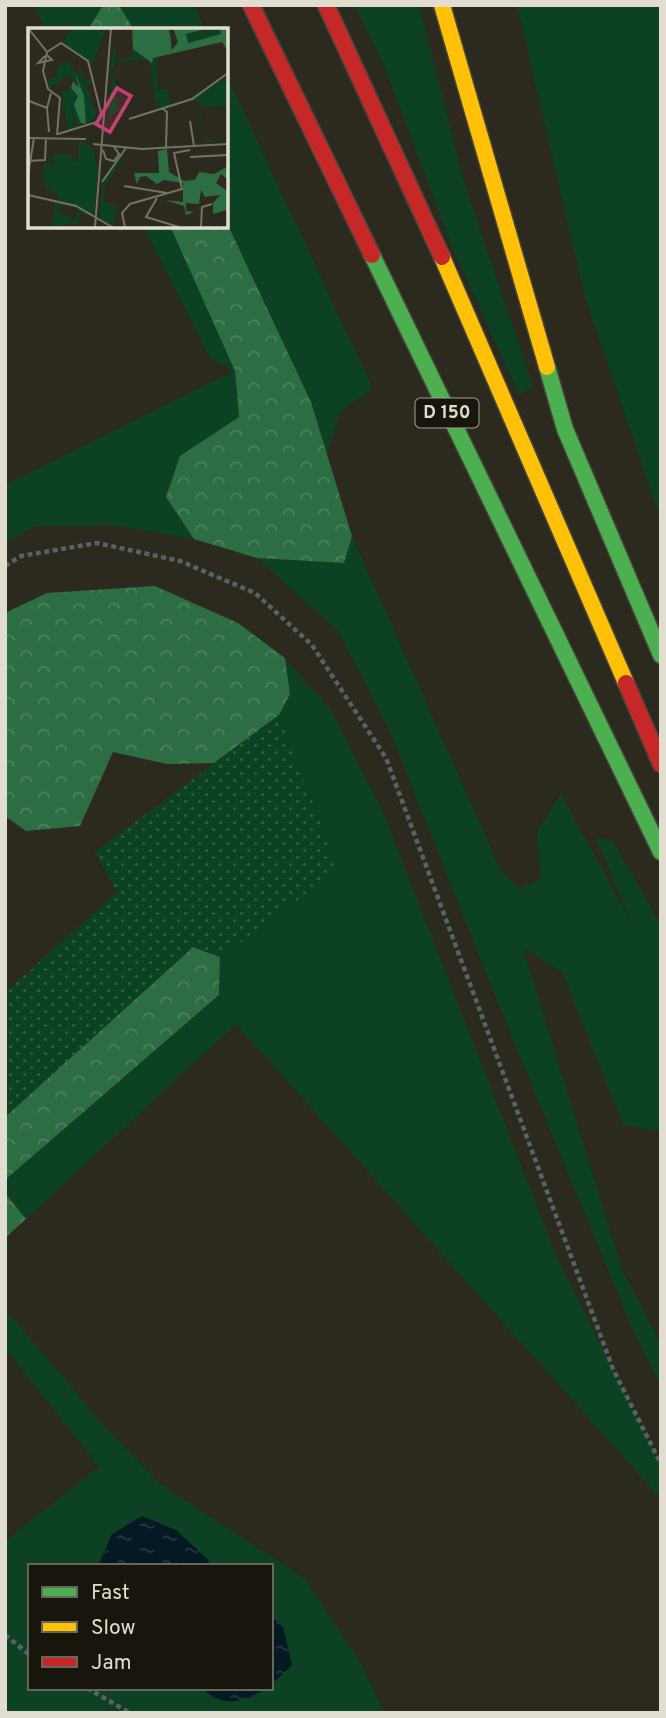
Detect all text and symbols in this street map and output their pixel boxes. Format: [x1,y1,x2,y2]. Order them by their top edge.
inset map [28,28,228,228]
road number: D 150 [416,398,478,428]
legend [28,1564,273,1690]
text: Fast [91,1580,130,1607]
text: Slow [91,1615,136,1642]
text: Jam [91,1650,132,1677]

